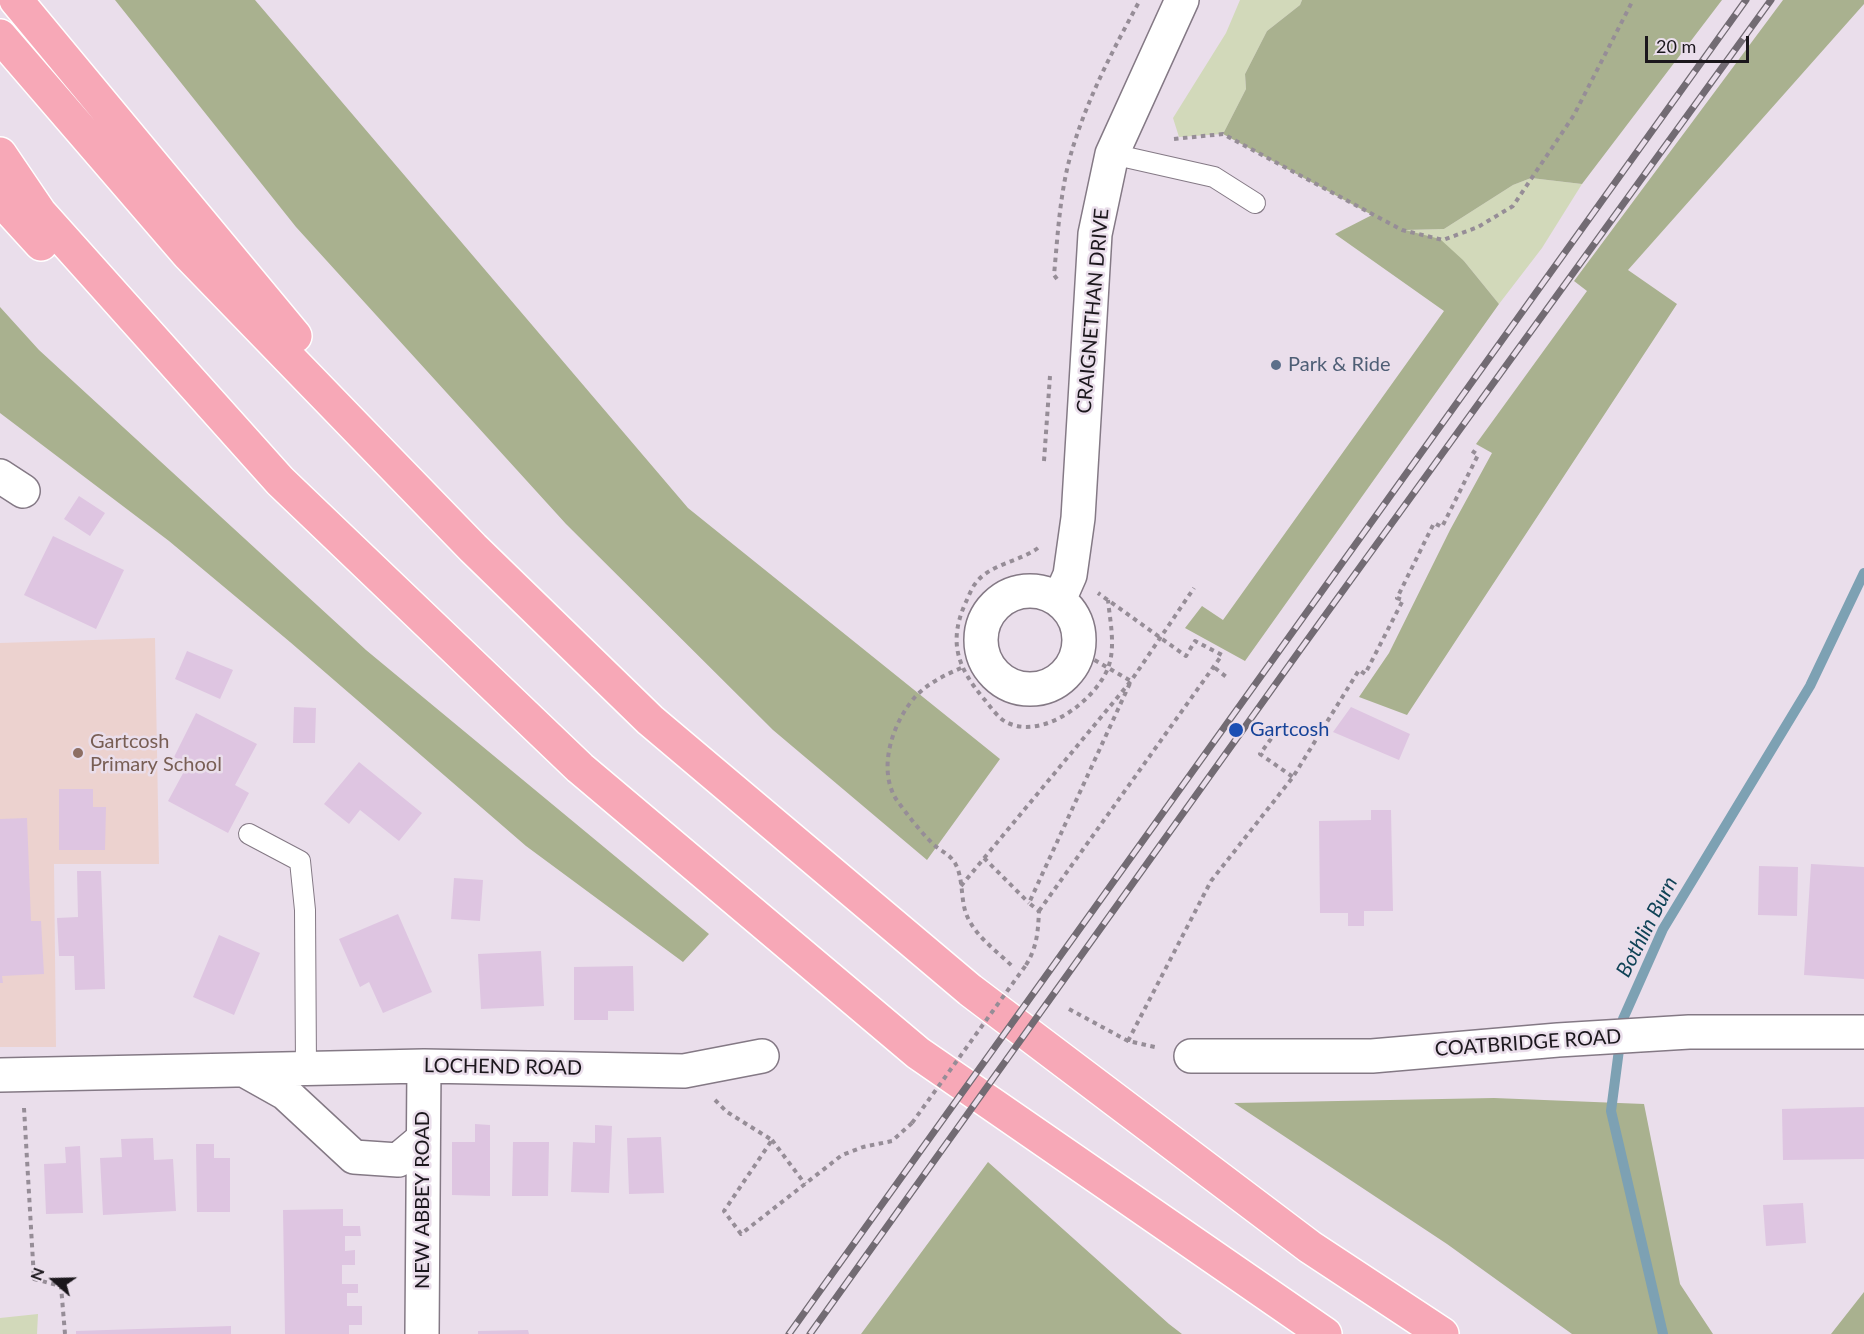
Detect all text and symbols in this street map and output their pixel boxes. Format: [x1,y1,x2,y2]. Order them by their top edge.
scale bar [1648,24,1752,62]
text: 20 m [1656,35,1696,57]
street label: CRAIGNETHAN DRIVE [1072,207,1114,415]
place label: Park & Ride [1288,353,1390,377]
marker: Park & Ride [1269,358,1283,372]
place label: Gartcosh [1250,718,1329,742]
marker: Gartcosh [1227,721,1245,739]
place label: Gartcosh Primary School [90,730,222,777]
marker: Gartcosh Primary School [71,746,85,760]
water label: Bothlin Burn [1611,873,1683,981]
street label: COATBRIDGE ROAD [1434,1025,1622,1061]
street label: LOCHEND ROAD [424,1054,582,1080]
street label: NEW ABBEY ROAD [411,1111,435,1289]
north arrow [24,1250,84,1310]
text: N [26,1265,48,1283]

